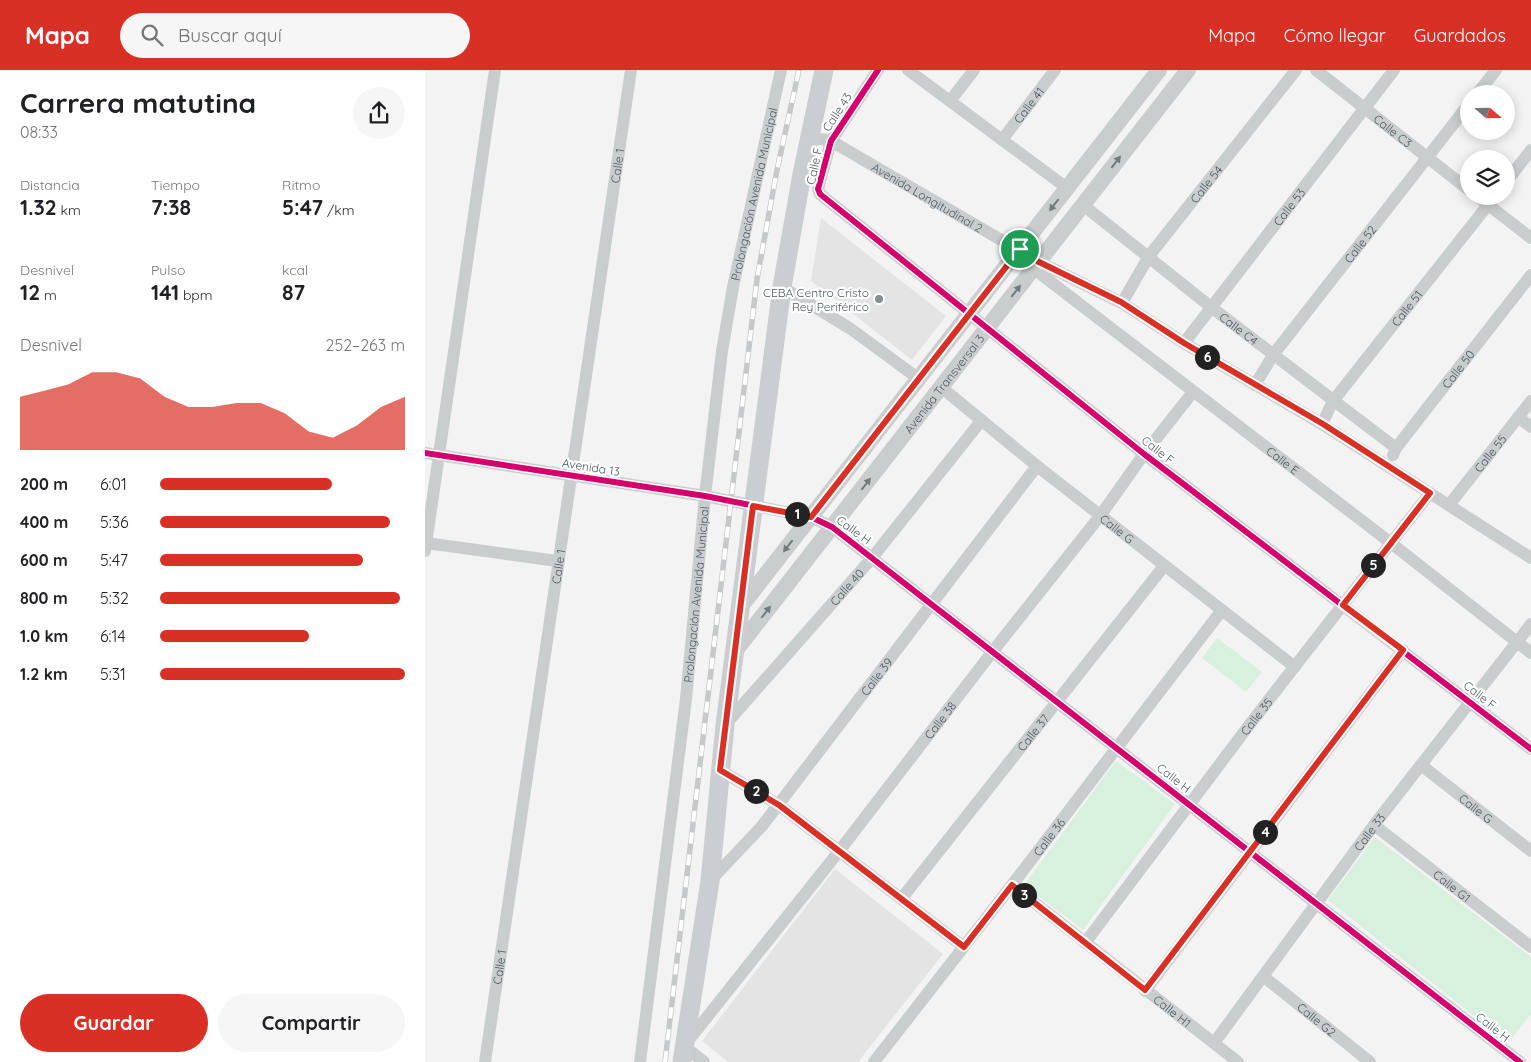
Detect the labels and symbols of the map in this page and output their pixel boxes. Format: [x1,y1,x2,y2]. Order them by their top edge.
street label: Calle 41 [1010,84,1047,126]
north arrow [1460,85,1515,140]
street label: Calle 43 [819,90,855,134]
street label: Prolongación Avenida Municipal [727,106,780,282]
street label: Calle C3 [1371,111,1415,150]
street label: Calle F [803,146,825,186]
street label: Calle 1 [607,147,627,184]
one-way arrow [1111,156,1122,169]
street label: Avenida Longitudinal 2 [869,159,986,236]
street label: Calle 54 [1187,162,1225,206]
street label: Calle 53 [1270,185,1308,228]
one-way arrow [1049,198,1059,212]
street label: Calle 52 [1340,222,1379,266]
pin [999,228,1041,270]
one-way arrow [1011,284,1022,297]
place label: CEBA Centro Cristo Rey Periférico [763,285,869,314]
street label: Calle 51 [1388,287,1425,329]
marker: CEBA Centro Cristo Rey Periférico [873,293,885,305]
street label: Calle C4 [1217,309,1261,348]
street label: Avenida Transversal 3 [900,331,987,436]
pin: 6 [1195,344,1219,370]
street label: Calle 50 [1438,347,1477,391]
street label: Calle 55 [1470,431,1509,475]
street label: Calle F [1139,433,1177,468]
street label: Calle E [1264,443,1303,478]
street label: Avenida 13 [561,455,621,479]
one-way arrow [861,477,871,491]
pin: 1 [785,502,809,526]
street label: Prolongación Avenida Municipal [680,506,712,683]
street label: Calle G [1097,511,1137,546]
street label: Calle H [834,512,874,548]
one-way arrow [783,539,794,552]
street label: Calle 1 [548,548,568,585]
pin: 5 [1361,552,1385,578]
street label: Calle 40 [826,565,867,608]
one-way arrow [761,605,771,619]
street label: Calle 39 [857,654,896,698]
street label: Calle F [1461,678,1499,713]
street label: Calle 35 [1237,695,1275,738]
street label: Calle 38 [921,698,959,742]
street label: Calle 37 [1013,711,1052,754]
street label: Calle H [1154,760,1194,796]
pin: 2 [743,778,769,804]
street label: Calle G [1456,790,1496,826]
street label: Calle 33 [1350,810,1388,854]
street label: Calle 36 [1030,815,1068,859]
pin: 4 [1253,820,1277,844]
street label: Calle G1 [1430,867,1474,905]
pin: 3 [1011,882,1037,908]
street label: Calle 1 [489,949,509,985]
street label: Calle H1 [1151,991,1194,1030]
street label: Calle G2 [1294,999,1340,1040]
street label: Calle H [1473,1009,1513,1045]

